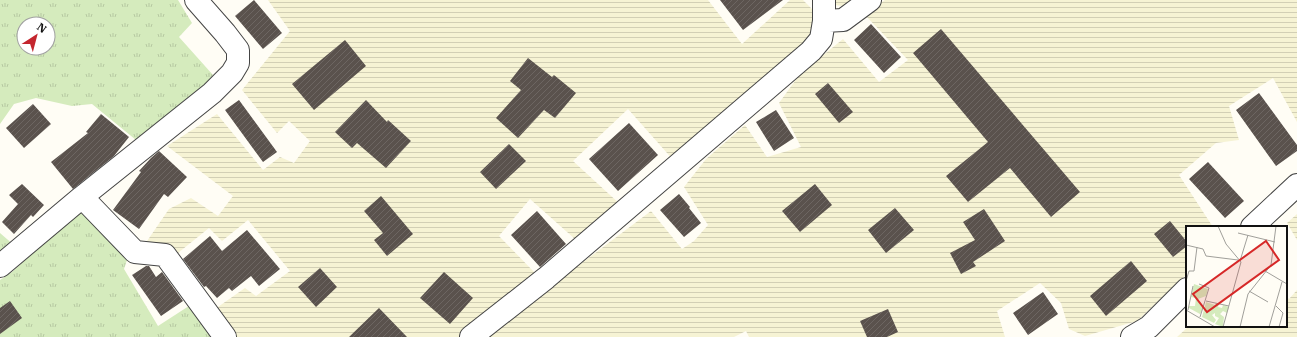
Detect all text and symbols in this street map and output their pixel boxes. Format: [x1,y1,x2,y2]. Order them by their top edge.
north arrow [16,16,56,56]
text: N [34,20,50,36]
inset map [1186,226,1287,327]

